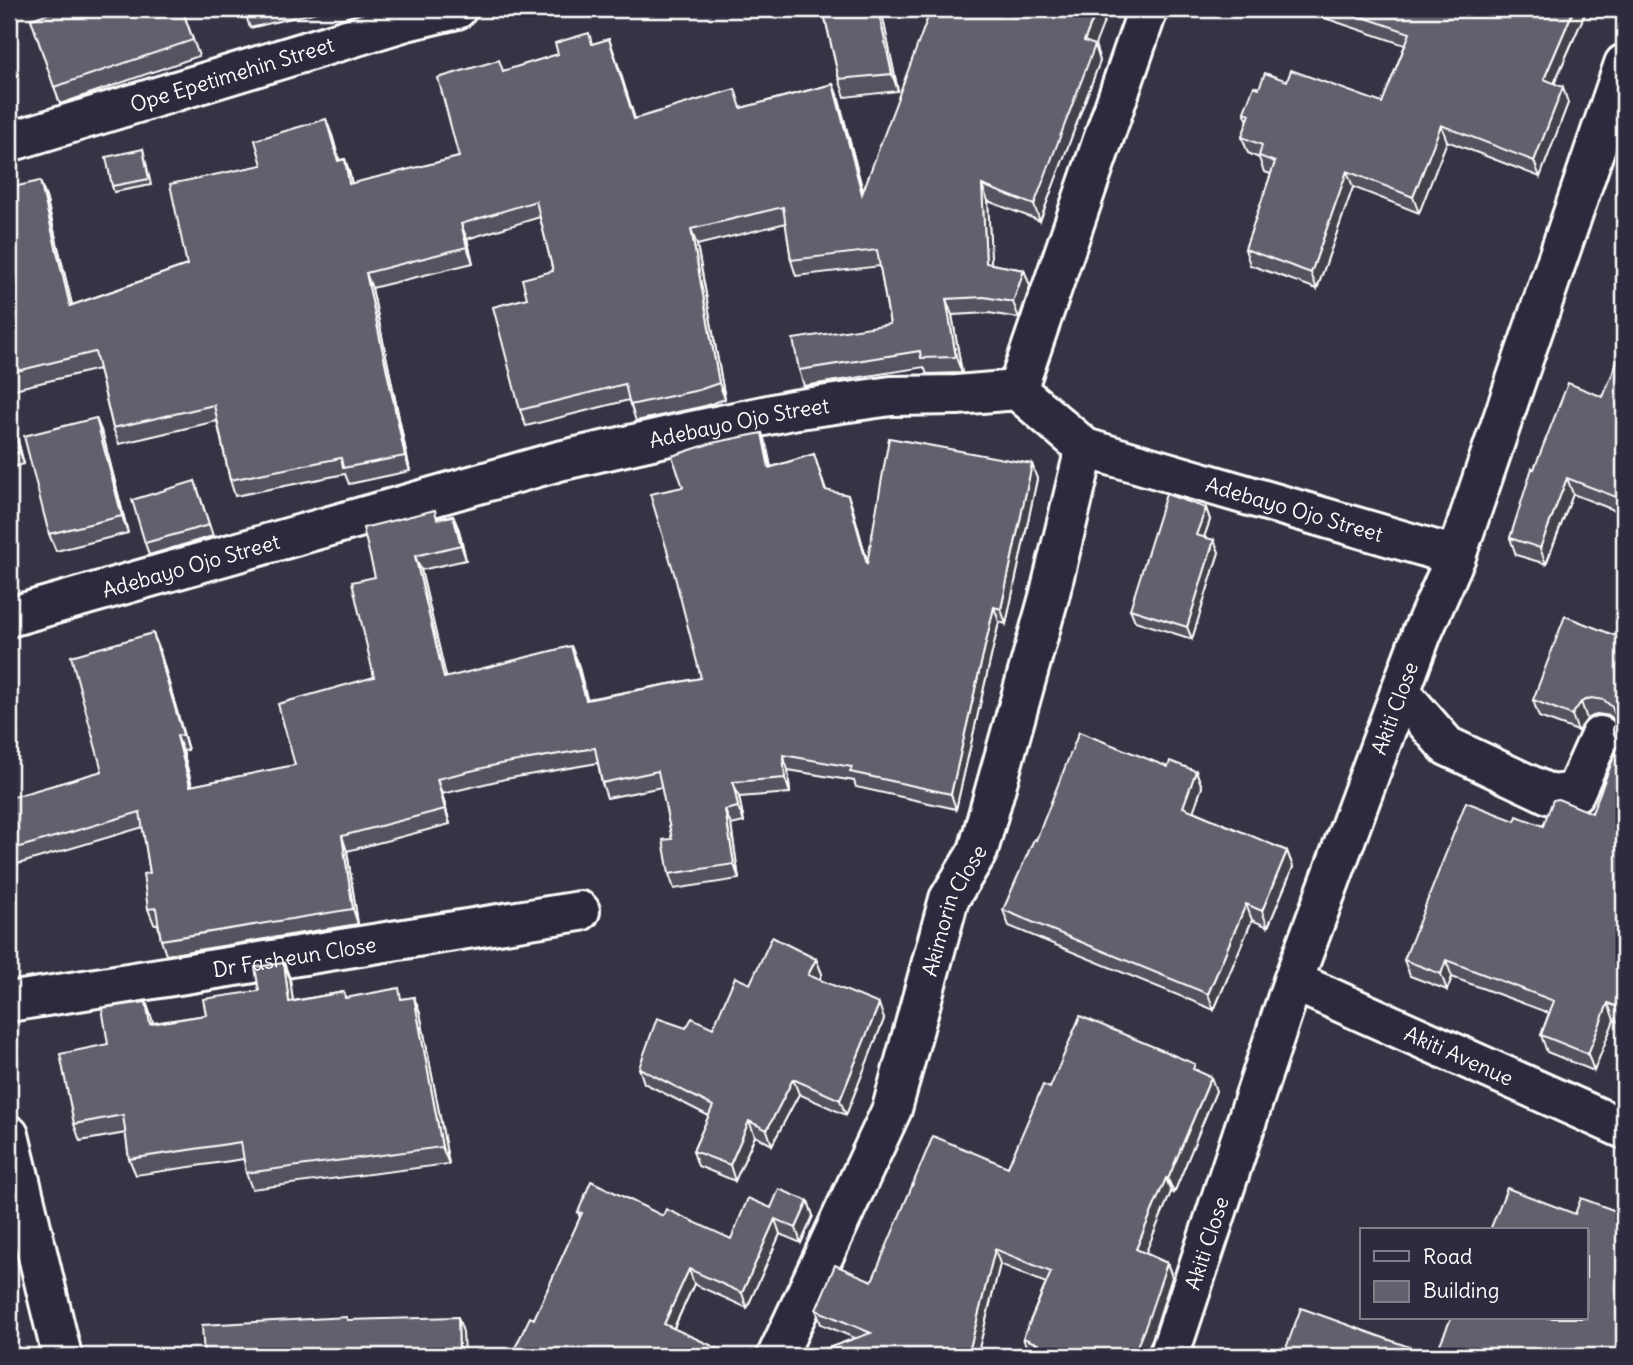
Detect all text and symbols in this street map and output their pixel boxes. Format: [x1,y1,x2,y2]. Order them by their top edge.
street label: Ope Epetimehin Street [127,30,337,118]
street label: Adebayo Ojo Street [646,391,831,454]
street label: Adebayo Ojo Street [1203,470,1386,548]
street label: Adebayo Ojo Street [99,527,283,603]
street label: Akiti Close [1365,658,1424,758]
street label: Akimorin Close [915,839,992,979]
street label: Dr Fasheun Close [211,930,378,983]
street label: Akiti Avenue [1401,1019,1518,1091]
street label: Akiti Close [1178,1193,1234,1293]
legend [1360,1228,1588,1320]
text: Road [1423,1243,1472,1270]
text: Building [1423,1277,1499,1304]

